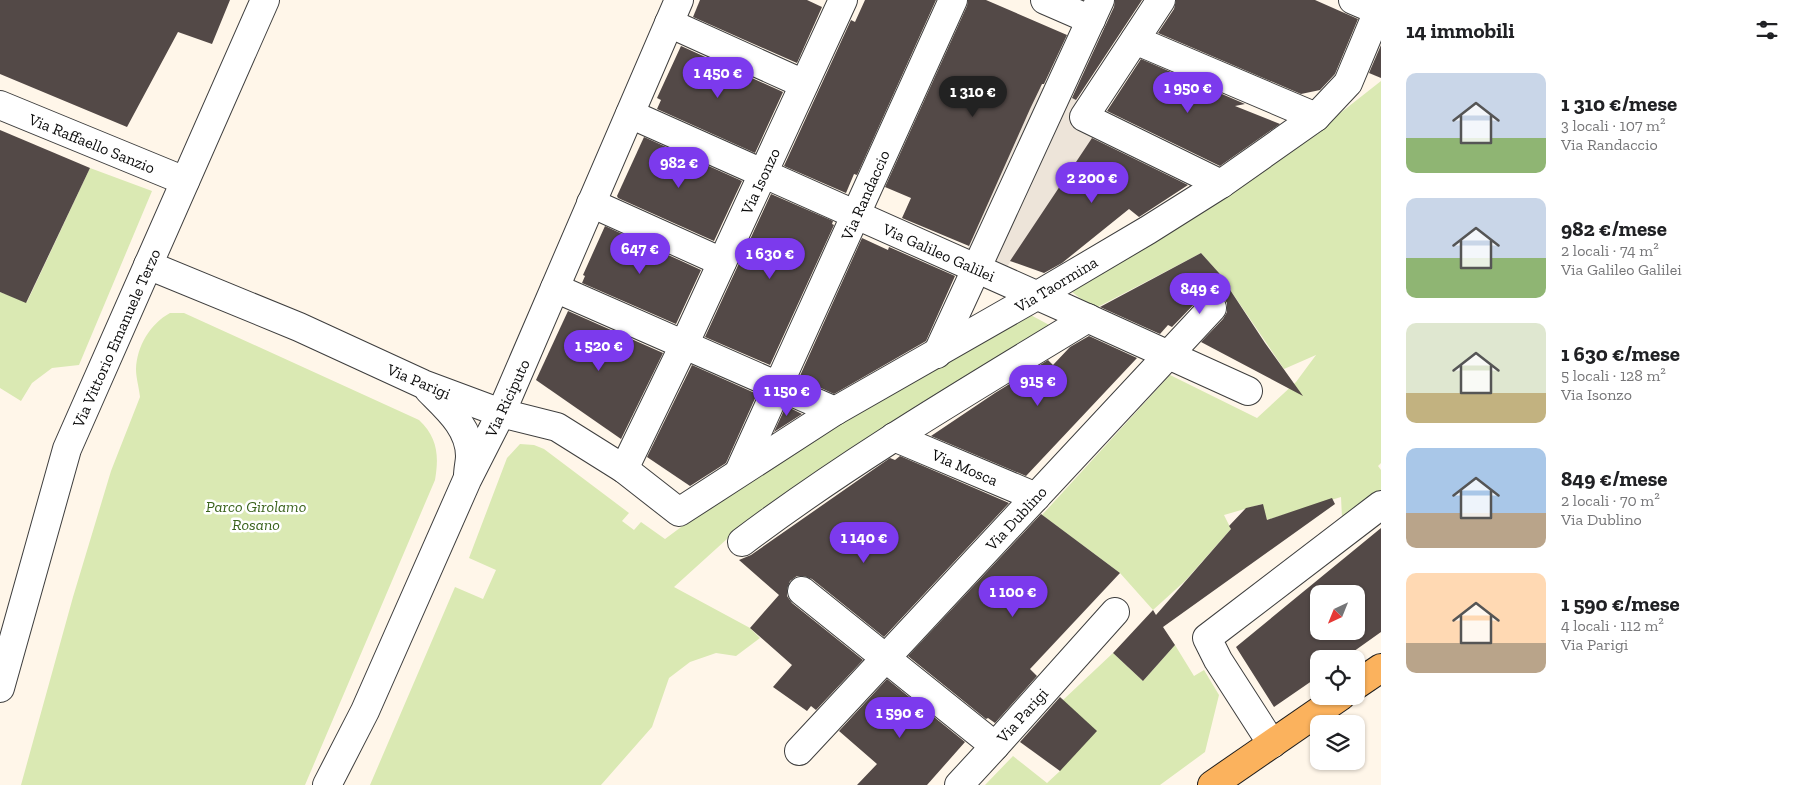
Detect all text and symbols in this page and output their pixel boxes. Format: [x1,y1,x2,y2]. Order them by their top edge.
icon: filters [1753,16,1781,44]
text: 14 immobili [1406,18,1515,43]
pin: 1 450 € [672,56,764,99]
text: 1 450 € [694,63,742,82]
pin: 1 950 € [1142,72,1234,114]
pin: 1 310 € [927,76,1019,118]
text: 1 950 € [1164,78,1212,97]
text: 1 310 € [950,82,996,101]
text: 1 310 €/mese [1561,91,1677,116]
icon: home [1446,93,1506,153]
street label: Via Raffaello Sanzio [25,109,158,177]
text: 3 locali · 107 m² [1561,116,1665,135]
text: Via Randaccio [1561,135,1658,154]
street label: Via Isonzo [736,145,784,218]
pin: 982 € [644,146,714,189]
street label: Via Randaccio [837,147,894,244]
text: 982 € [660,153,698,172]
pin: 2 200 € [1046,162,1138,204]
text: 2 200 € [1066,168,1118,187]
text: 982 €/mese [1561,216,1667,241]
icon: home [1446,218,1506,278]
street label: Via Galileo Galilei [879,219,998,286]
pin: 647 € [605,232,675,275]
pin: 1 630 € [724,238,816,280]
text: 647 € [621,239,659,258]
text: 2 locali · 74 m² [1561,241,1659,260]
text: 1 630 € [746,244,794,263]
street label: Via Vittorio Emanuele Terzo [68,246,164,431]
street label: Via Taormina [1011,252,1101,317]
text: Via Galileo Galilei [1561,260,1682,279]
pin: 849 € [1165,272,1235,315]
text: 849 € [1181,279,1219,298]
pin: 1 520 € [553,330,645,372]
text: 1 520 € [575,336,623,355]
text: 1 630 €/mese [1561,341,1680,366]
icon: home [1446,343,1506,403]
street label: Via Riciputo [481,356,534,441]
street label: Via Parigi [383,359,454,404]
pin: 915 € [1003,364,1073,407]
text: 5 locali · 128 m² [1561,366,1666,385]
text: 915 € [1020,371,1056,390]
pin: 1 150 € [741,374,833,417]
text: 1 150 € [764,381,810,400]
text: Via Isonzo [1561,385,1632,404]
street label: Via Mosca [928,445,1001,490]
text: 849 €/mese [1561,466,1668,491]
icon: home [1446,468,1506,528]
street label: Via Dublino [981,482,1051,555]
text: 2 locali · 70 m² [1561,491,1660,510]
park label: Parco Girolamo Rosano [206,497,306,534]
text: Via Dublino [1561,510,1642,529]
pin: 1 140 € [818,522,910,564]
text: 1 140 € [841,528,887,547]
pin: 1 100 € [967,576,1059,618]
text: 1 100 € [990,582,1036,601]
north arrow [1310,585,1365,640]
map controls [1310,585,1365,770]
text: 1 590 €/mese [1561,591,1680,616]
icon: home [1446,593,1506,653]
text: 4 locali · 112 m² [1561,616,1664,635]
text: Via Parigi [1561,635,1628,654]
button: locate [1310,650,1365,705]
street label: Via Parigi [992,684,1052,747]
pin: 1 590 € [854,696,946,739]
text: 1 590 € [876,703,924,722]
button: layers [1310,715,1365,770]

